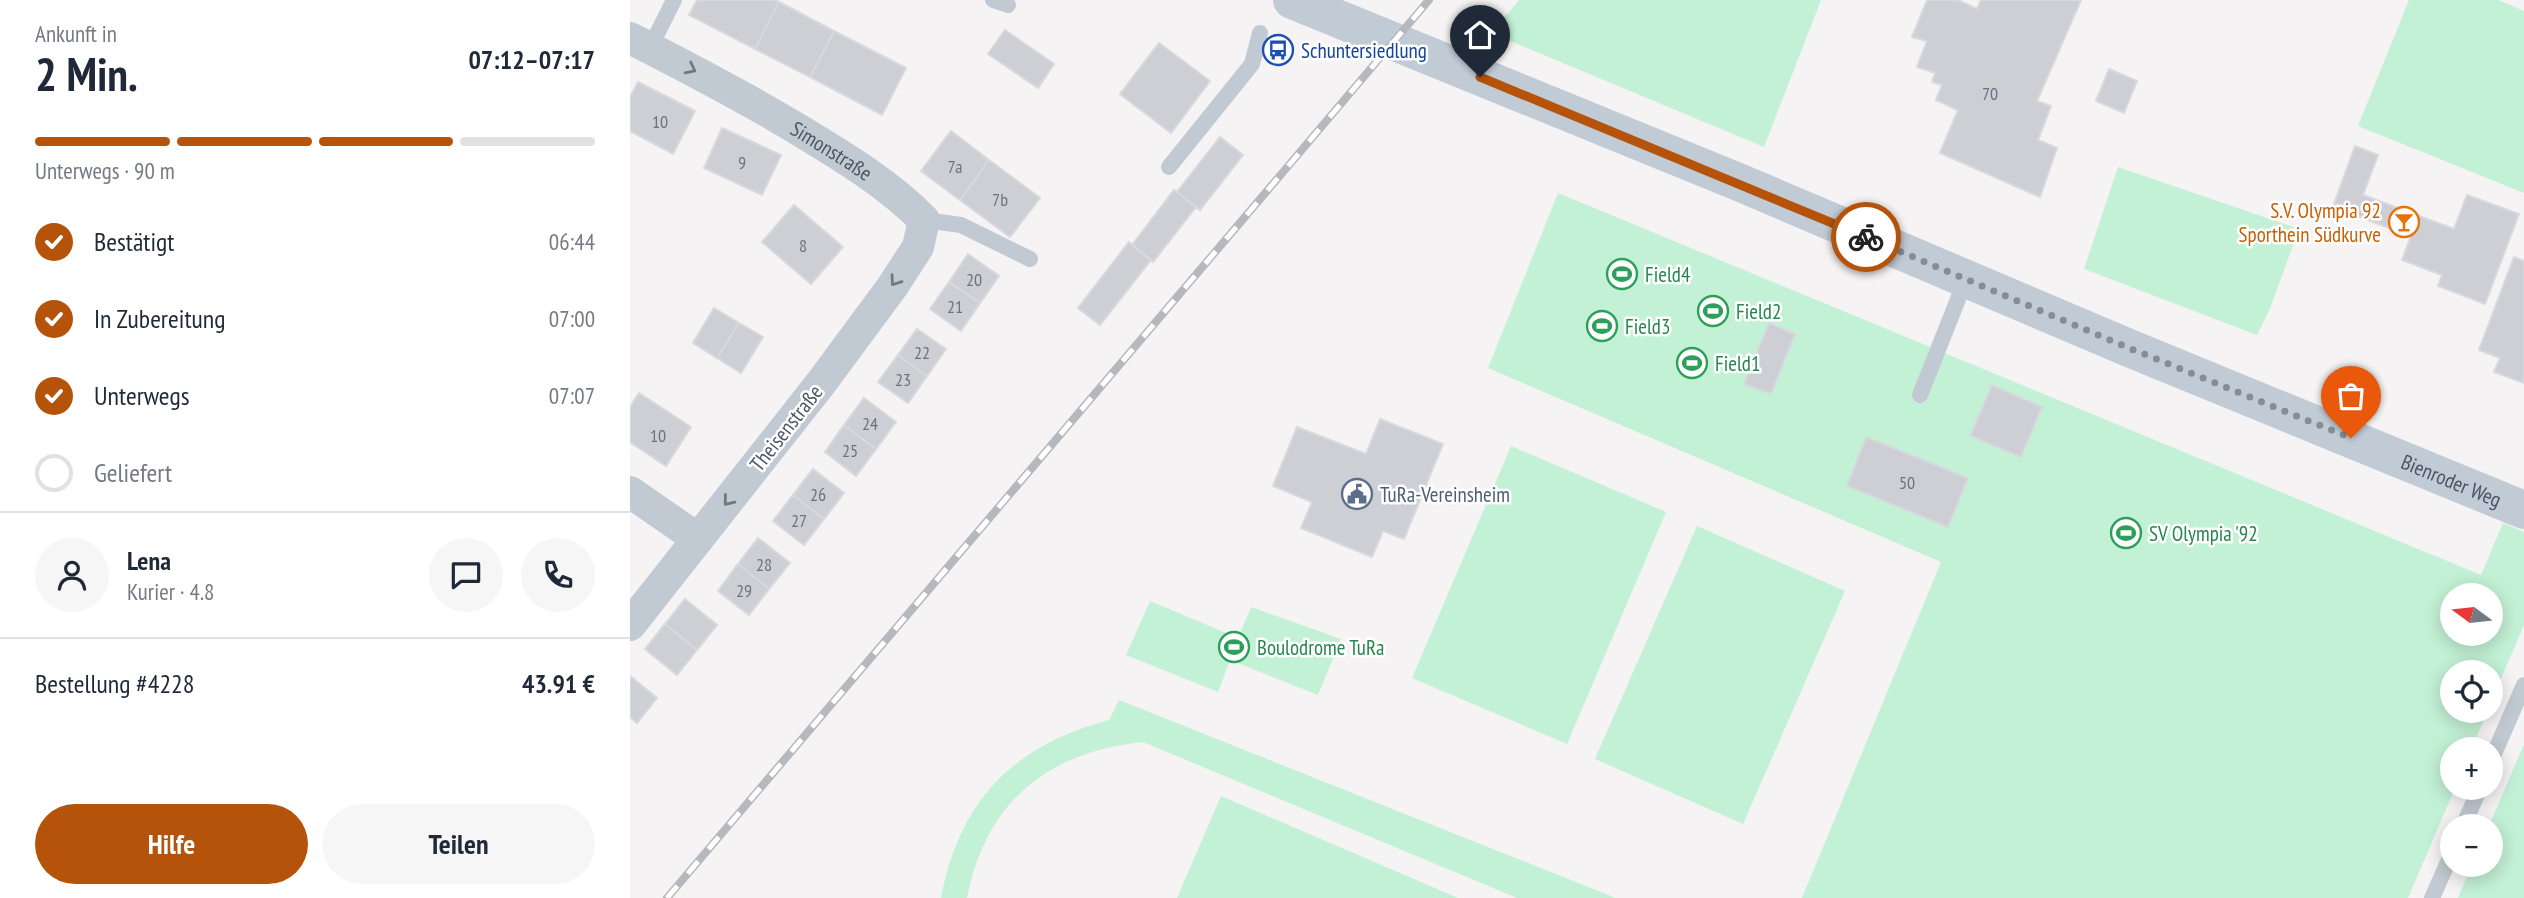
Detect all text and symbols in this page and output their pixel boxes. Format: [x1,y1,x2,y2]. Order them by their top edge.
pin [1450,5,1510,77]
icon: home [1461,16,1499,54]
text: Ankunft in [35,19,117,48]
bus stop icon: Schuntersiedlung [1261,33,1295,67]
place label: Schuntersiedlung [1301,37,1427,64]
text: 07:12–07:17 [468,43,595,76]
text: 2 Min. [35,44,138,104]
one-way arrow [684,61,696,75]
house number: 70 [1982,82,1998,105]
house number: 10 [652,110,668,133]
street label: Simonstraße [786,115,878,186]
house number: 9 [738,151,746,174]
house number: 7a [947,155,963,178]
text: Unterwegs · 90 m [35,156,175,185]
house number: 7b [992,188,1008,211]
place label: S.V. Olympia 92 Sporthein Südkurve [2239,197,2381,248]
courier [1831,202,1901,272]
bar icon: S.V. Olympia 92 Sporthein Südkurve [2387,205,2421,239]
icon: bike [1847,218,1885,256]
icon: check [35,223,73,261]
text: Bestätigt [94,225,175,258]
text: 06:44 [549,227,595,256]
house number: 8 [799,234,807,257]
sports icon: Field4 [1605,257,1639,291]
place label: Field4 [1645,261,1691,288]
house number: 20 [966,268,982,291]
one-way arrow [891,273,903,286]
sports icon: Field2 [1696,294,1730,328]
house number: 21 [947,295,963,318]
place label: Field2 [1736,298,1781,325]
icon: check [35,300,73,338]
text: In Zubereitung [94,302,225,335]
text: 07:00 [549,304,595,333]
sports icon: Field3 [1585,309,1619,343]
place label: Field3 [1625,313,1670,340]
house number: 22 [914,341,930,364]
sports icon: Field1 [1675,346,1709,380]
place label: Field1 [1715,350,1760,377]
pin [2321,366,2381,438]
house number: 23 [895,368,911,391]
icon: check [35,377,73,415]
icon: bag [2332,377,2370,415]
text: Unterwegs [94,379,189,412]
street label: Theisenstraße [744,379,828,477]
text: 07:07 [549,381,595,410]
house number: 24 [862,412,878,435]
house number: 10 [650,424,666,447]
house number: 25 [842,439,858,462]
street label: Bienroder Weg [2397,448,2506,513]
text: Geliefert [94,456,172,489]
house number: 50 [1899,471,1915,494]
public building icon: TuRa-Vereinsheim [1340,477,1374,511]
place label: TuRa-Vereinsheim [1380,481,1510,508]
house number: 26 [810,483,826,506]
one-way arrow [724,494,737,506]
house number: 27 [791,509,807,532]
sports icon: SV Olympia '92 [2109,516,2143,550]
place label: SV Olympia '92 [2149,520,2258,547]
button: person [35,538,109,612]
button: chat [429,538,503,612]
button: phone [521,538,595,612]
text: Lena [127,544,171,577]
house number: 28 [756,553,772,576]
text: Kurier · 4.8 [127,577,214,606]
house number: 29 [736,579,752,602]
north arrow [2440,583,2502,646]
map controls [2440,583,2503,877]
sports icon: Boulodrome TuRa [1217,630,1251,664]
place label: Boulodrome TuRa [1257,634,1384,661]
button: locate [2440,660,2503,723]
text: Bestellung #4228 [35,667,195,700]
text: 43.91 € [522,667,595,700]
button: + [2440,737,2503,800]
button: Hilfe [35,804,308,884]
button: Teilen [322,804,595,884]
button: − [2440,814,2503,877]

